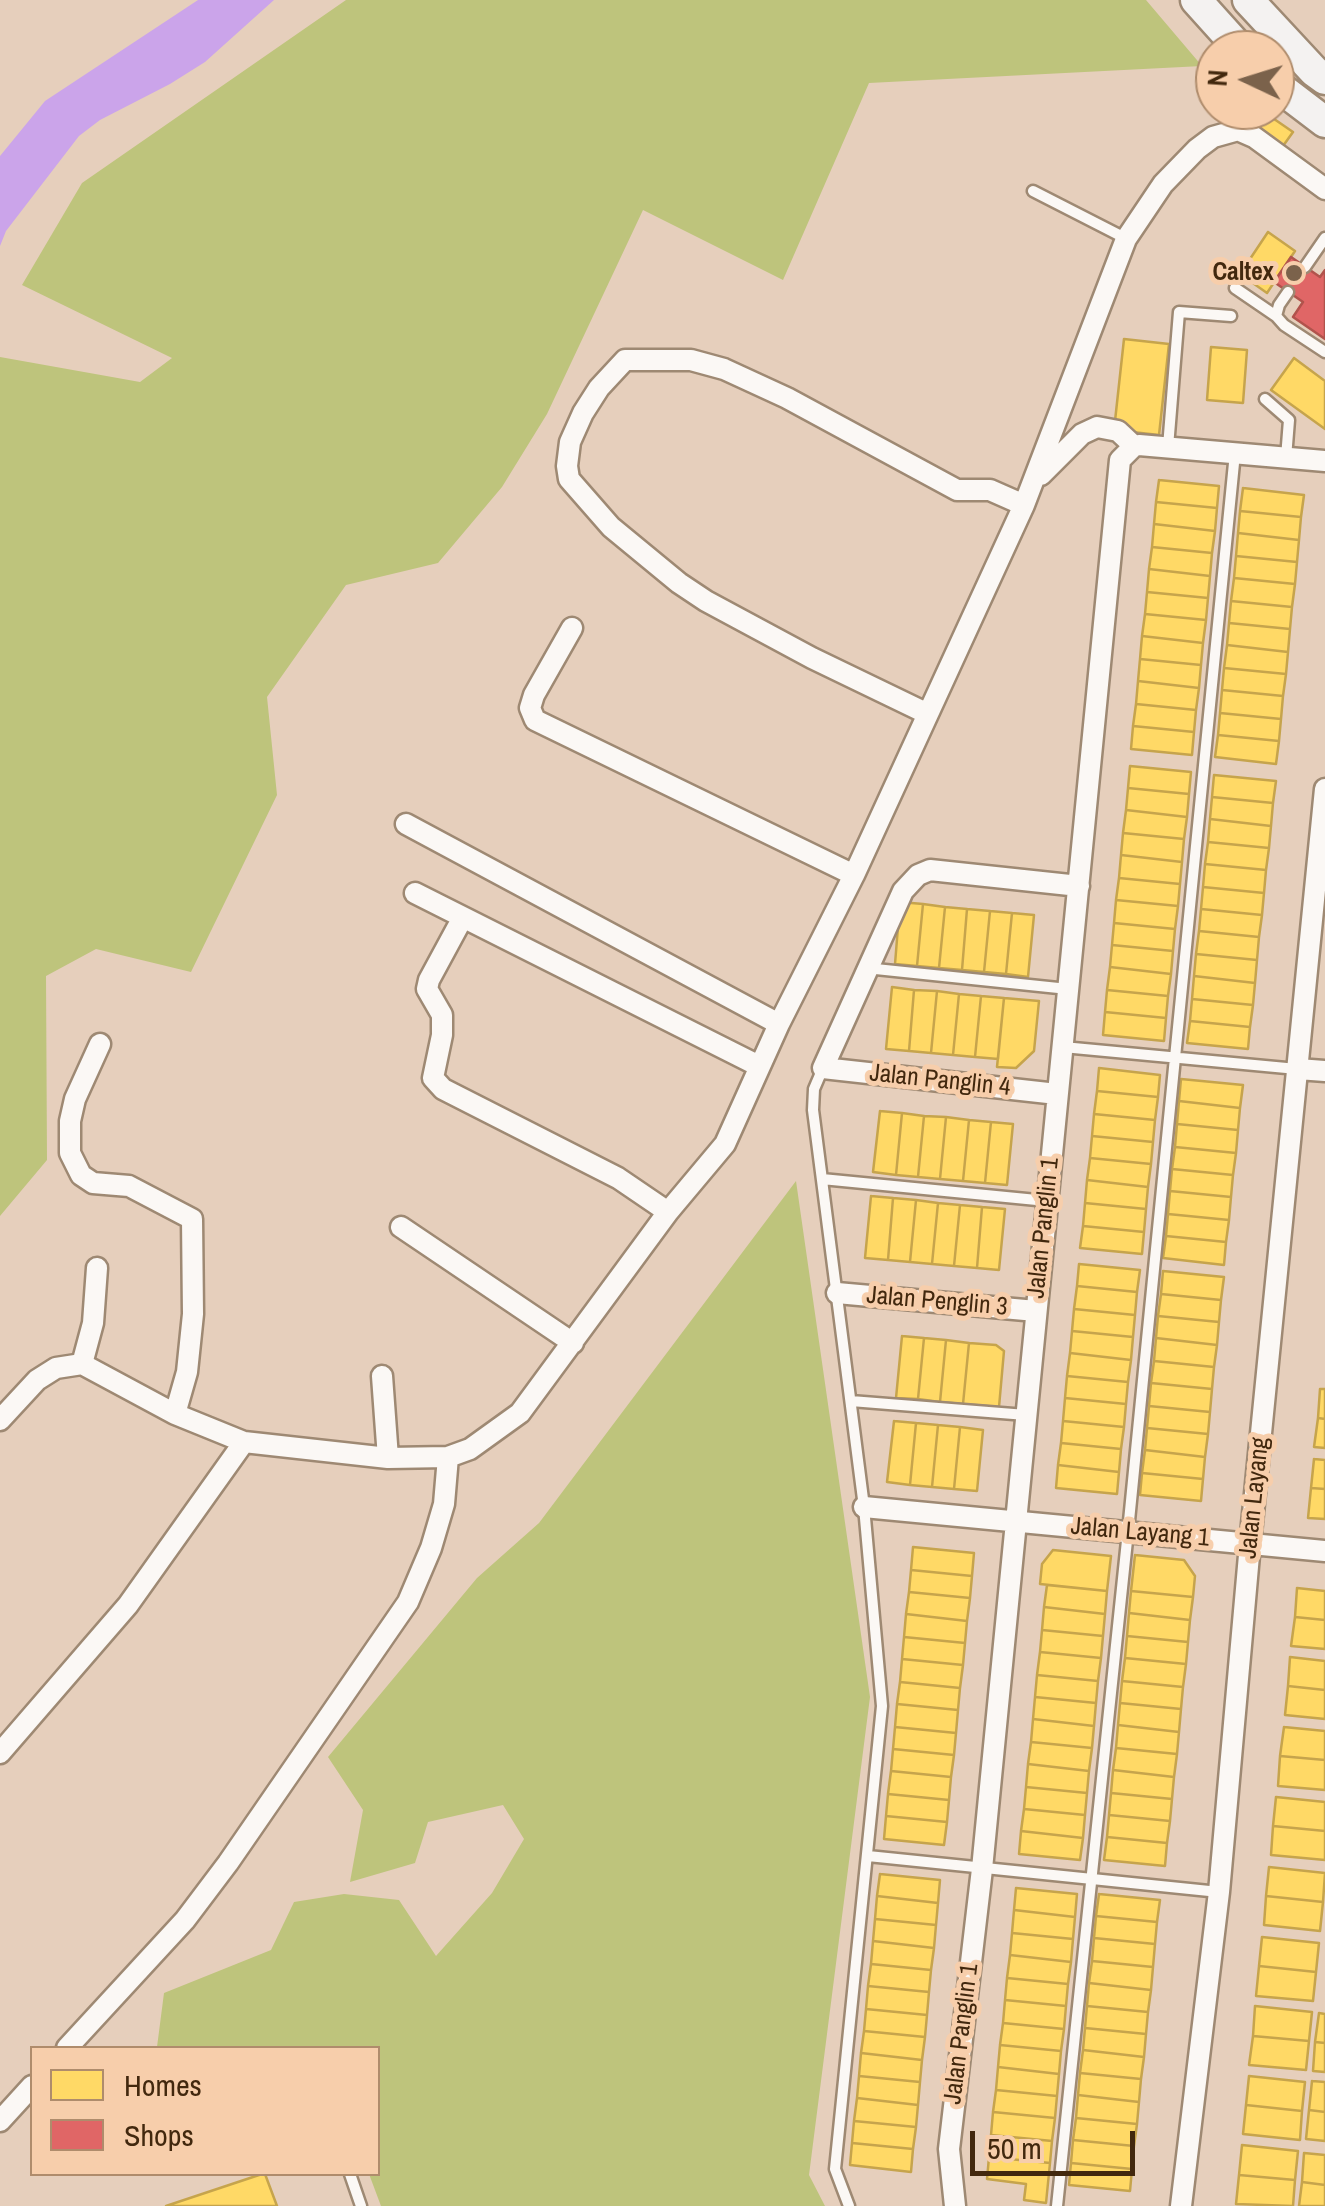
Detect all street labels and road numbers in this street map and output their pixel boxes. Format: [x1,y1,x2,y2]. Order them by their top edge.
street label: Jalan Panglin 4 [868,1059,1012,1103]
street label: Jalan Panglin 1 [1022,1156,1066,1300]
street label: Jalan Penglin 3 [865,1281,1009,1323]
street label: Jalan Layang [1234,1436,1276,1560]
street label: Jalan Layang 1 [1069,1512,1211,1554]
street label: Jalan Panglin 1 [939,1962,985,2106]

